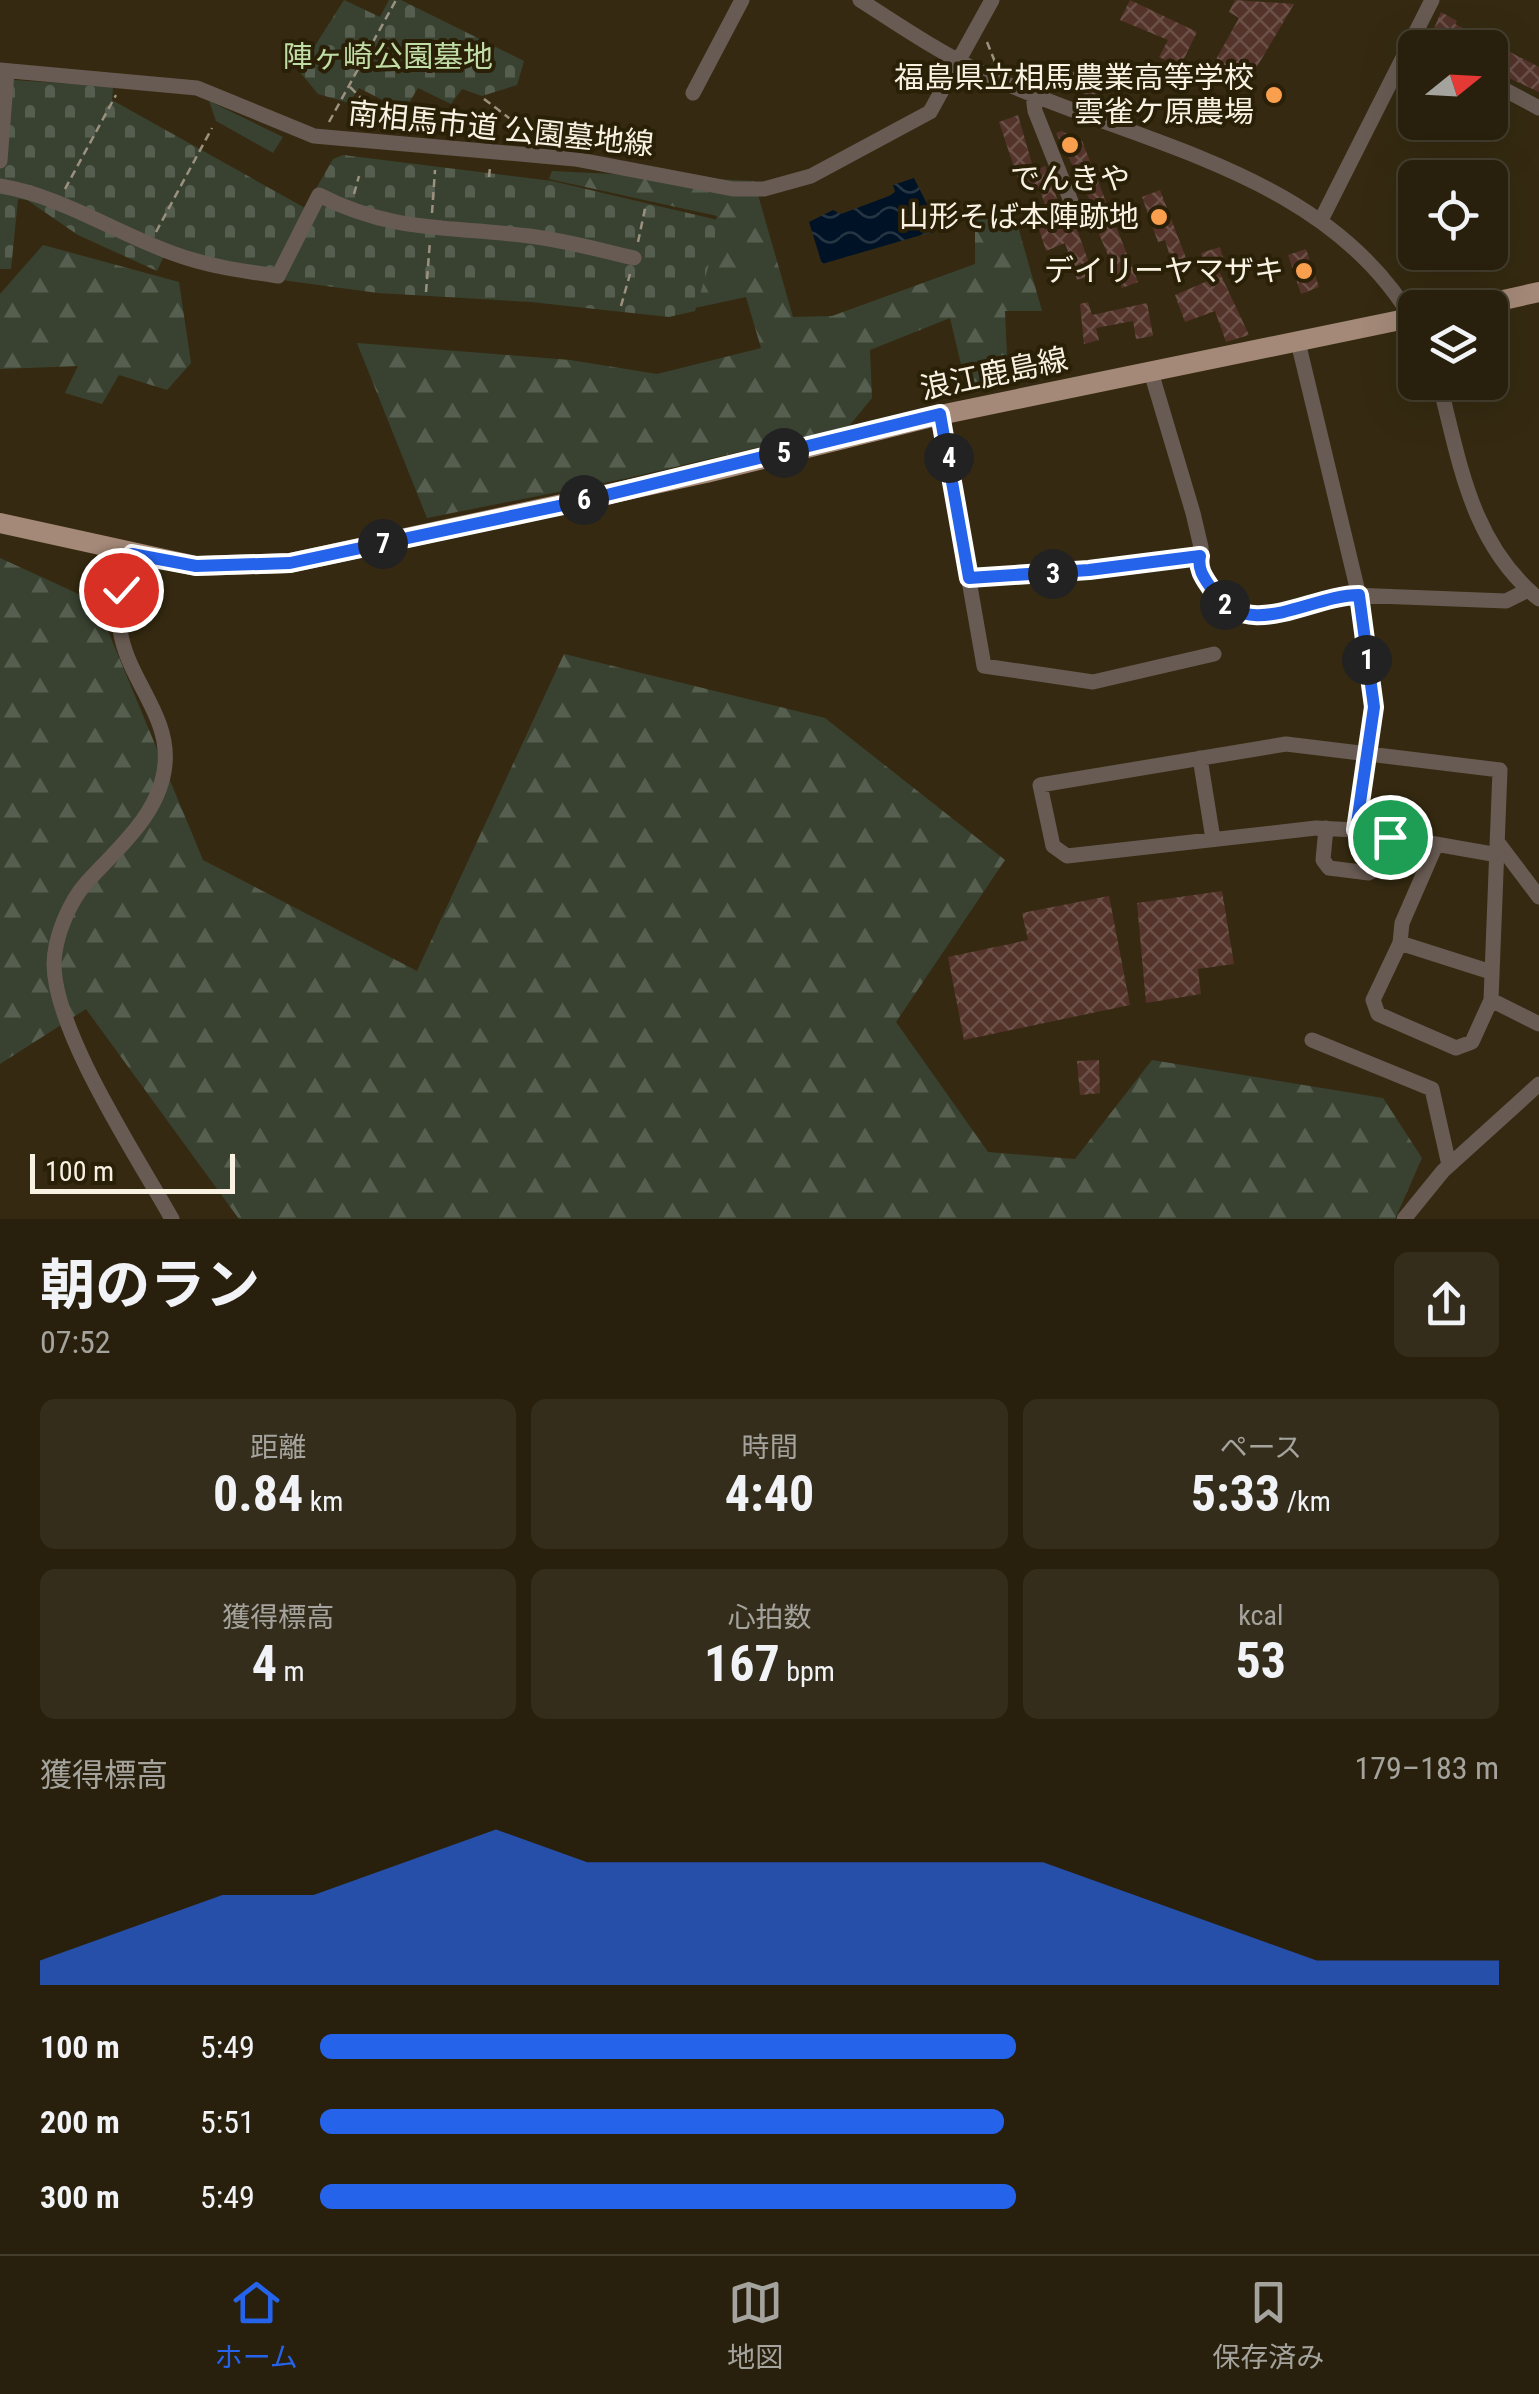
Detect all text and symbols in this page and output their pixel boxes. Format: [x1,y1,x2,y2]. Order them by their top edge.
north arrow [1398,30,1508,140]
map controls [1398,30,1508,400]
park label: 陣ヶ崎公園墓地 [283,39,493,74]
place label: 福島県立相馬農業高等学校 雲雀ケ原農場 [894,60,1254,129]
marker: 福島県立相馬農業高等学校 雲雀ケ原農場 [1263,84,1285,106]
street label: 南相馬市道 公園墓地線 [347,95,655,162]
marker: でんきや [1059,134,1081,156]
button: locate [1398,160,1508,270]
place label: でんきや [1010,161,1130,196]
place label: 山形そば本陣跡地 [899,199,1139,234]
marker: 山形そば本陣跡地 [1148,206,1170,228]
place label: デイリーヤマザキ [1044,253,1284,288]
marker: デイリーヤマザキ [1293,260,1315,282]
button: layers [1398,290,1508,400]
street label: 浪江鹿島線 [917,341,1071,406]
pin: 5 [759,428,809,478]
pin: 4 [924,433,974,483]
text: 5 [777,436,791,469]
text: 4 [942,441,956,474]
pin: 6 [559,475,609,525]
text: 6 [577,483,591,516]
pin: 7 [358,519,408,569]
text: 7 [376,527,390,560]
pin [79,548,164,633]
pin: 3 [1028,549,1078,599]
text: 3 [1046,557,1060,590]
icon: check [94,563,149,618]
pin: 2 [1200,580,1250,630]
text: 2 [1218,588,1232,621]
pin: 1 [1342,635,1392,685]
text: 1 [1360,643,1374,676]
pin [1348,795,1433,880]
icon: arrive [1363,810,1418,865]
scale bar [30,1149,235,1194]
text: 100 m [45,1155,114,1188]
button: share [1394,1252,1499,1357]
text: 朝のラン [40,1253,260,1317]
text: 07:52 [40,1323,111,1361]
text: 距離 [250,1431,306,1464]
text: 時間 [741,1431,798,1464]
text: ペース [1220,1431,1302,1464]
text: 0.84 [213,1465,303,1523]
text: 4:40 [725,1465,814,1523]
text: 5:33 [1191,1465,1280,1523]
text: km [303,1485,343,1518]
text: /km [1280,1485,1331,1518]
text: kcal [1238,1599,1283,1632]
text: 獲得標高 [222,1601,334,1634]
text: 心拍数 [727,1601,812,1634]
text: 53 [1236,1632,1286,1690]
text: 4 [252,1635,277,1693]
text: 167 [704,1635,780,1693]
text: m [277,1655,305,1688]
text: bpm [780,1655,835,1688]
text: 179–183 m [1354,1749,1499,1787]
text: 獲得標高 [40,1756,168,1794]
text: 100 m [40,2028,120,2066]
text: 5:49 [200,2028,255,2066]
text: 200 m [40,2103,120,2141]
text: 5:51 [200,2103,255,2141]
text: 300 m [40,2178,120,2216]
text: 5:49 [200,2178,255,2216]
tab: ホーム [215,2275,298,2375]
tab: 地図 [727,2275,783,2375]
tab: 保存済み [1212,2275,1324,2375]

